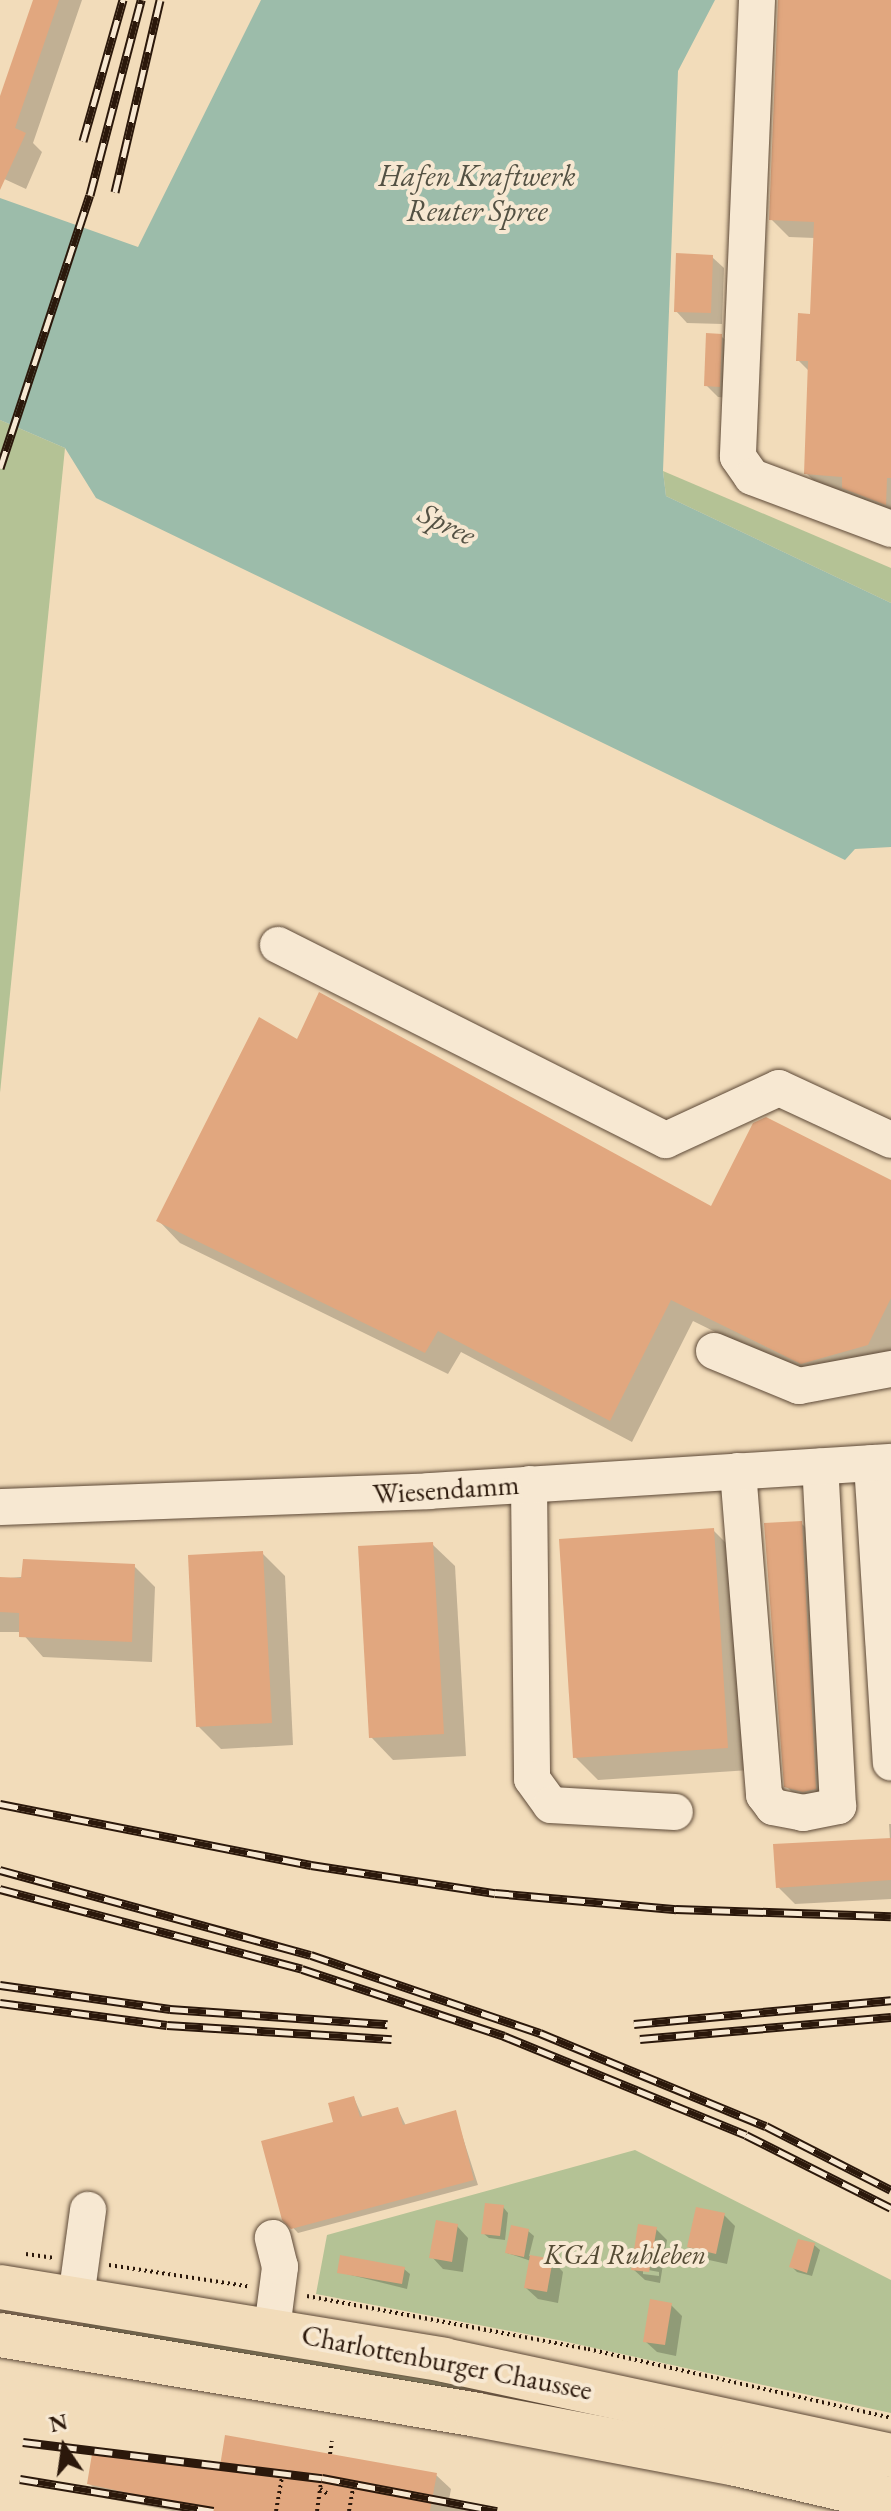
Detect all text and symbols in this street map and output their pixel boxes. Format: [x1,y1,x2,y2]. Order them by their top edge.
water label: Hafen Kraftwerk Reuter Spree [378,158,576,228]
water label: Spree [413,495,481,553]
street label: Wiesendamm [372,1467,520,1511]
park label: KGA Ruhleben [544,2237,706,2271]
street label: Charlottenburger Chaussee [299,2317,595,2407]
north arrow [24,2407,104,2487]
text: N [47,2407,70,2439]

